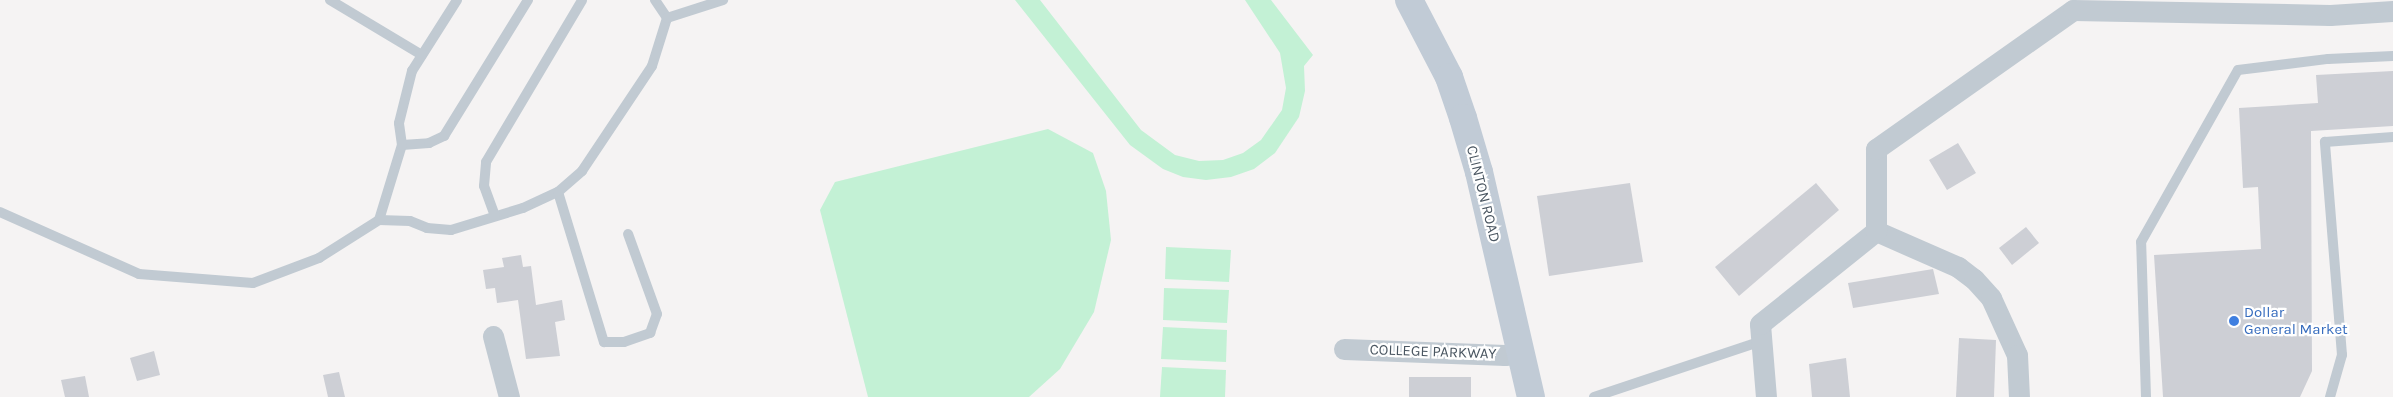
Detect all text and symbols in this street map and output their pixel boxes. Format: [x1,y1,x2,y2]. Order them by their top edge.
street label: CLINTON ROAD [1462,144,1504,244]
place label: Dollar General Market [2244,303,2348,338]
marker: Dollar General Market [2228,315,2240,327]
street label: COLLEGE PARKWAY [1369,341,1497,363]

